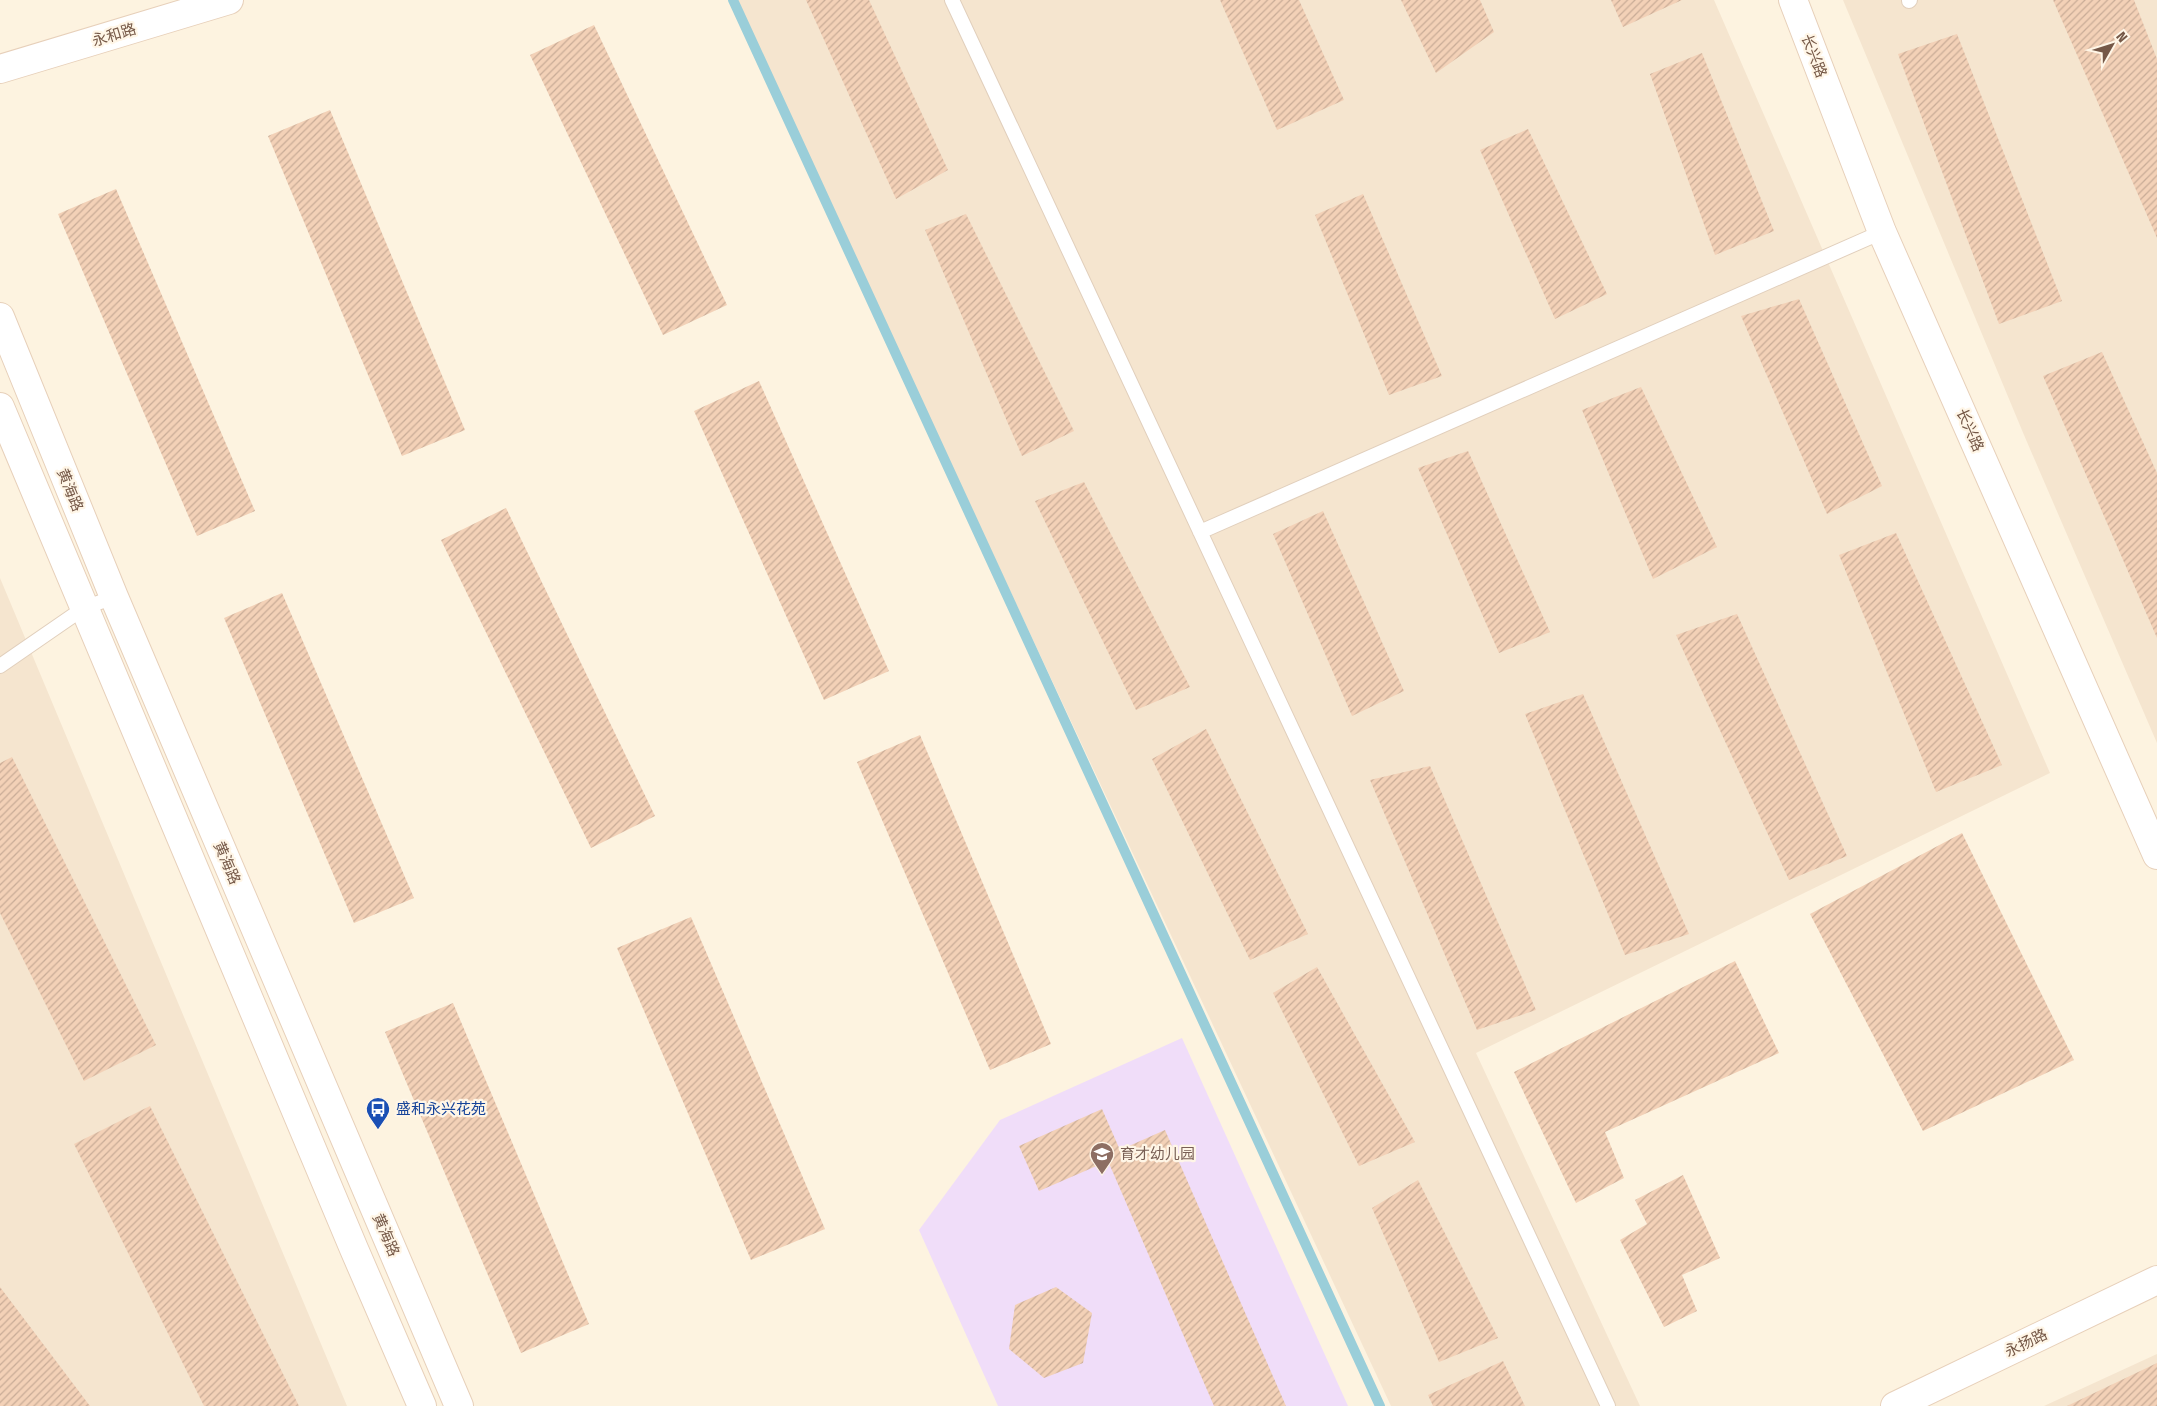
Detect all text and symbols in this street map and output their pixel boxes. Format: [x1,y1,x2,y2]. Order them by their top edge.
street label: 永和路 [90,20,138,50]
north arrow [2087,20,2137,70]
text: N [2112,29,2131,46]
street label: 长兴路 [1798,32,1830,80]
street label: 长兴路 [1953,406,1987,454]
street label: 黄海路 [53,466,87,514]
street label: 黄海路 [210,839,244,887]
bus stop icon: 盛和永兴花苑 [365,1096,391,1130]
place label: 盛和永兴花苑 [396,1100,486,1118]
school or university icon: 育才幼儿园 [1089,1141,1115,1175]
place label: 育才幼儿园 [1120,1145,1195,1163]
street label: 黄海路 [369,1211,403,1259]
street label: 永扬路 [2002,1325,2050,1361]

